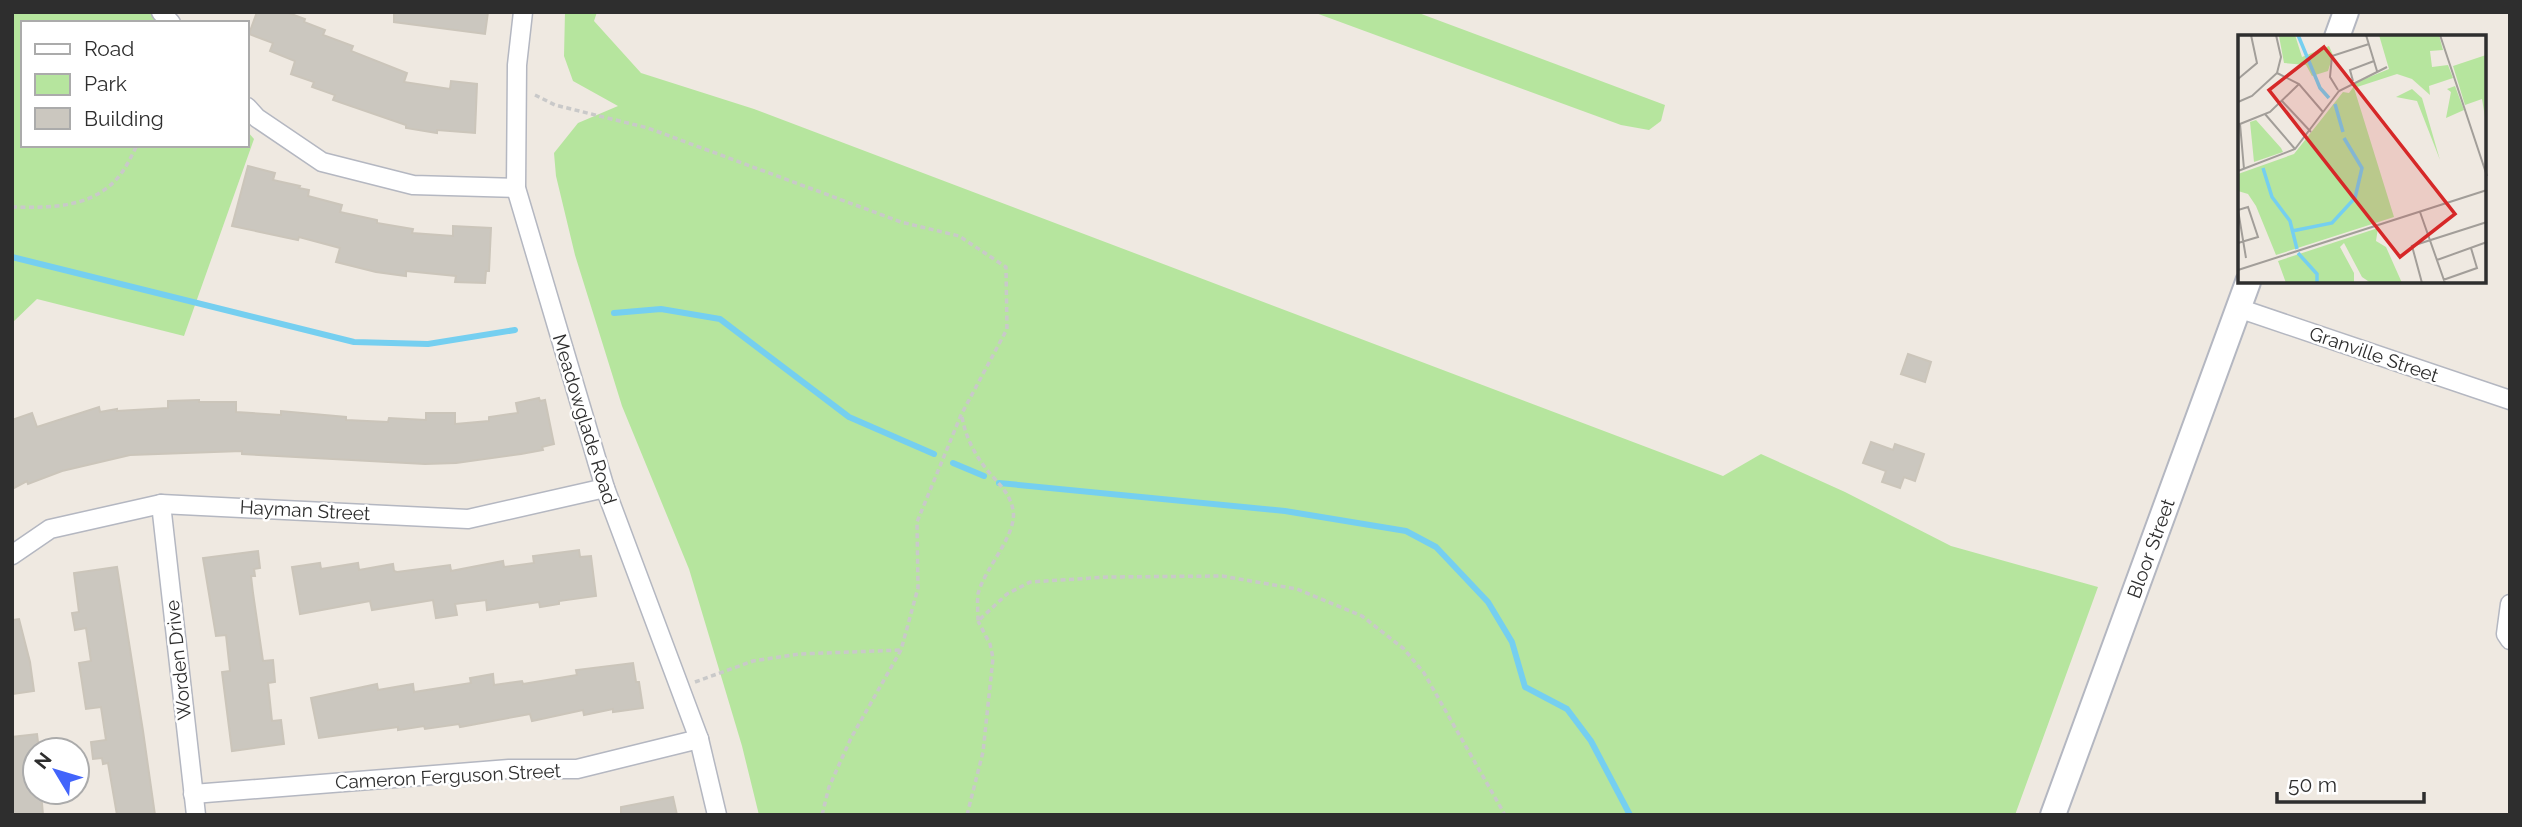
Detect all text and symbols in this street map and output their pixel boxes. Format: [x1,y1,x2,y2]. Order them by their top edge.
legend [21,21,248,147]
inset map [2238,35,2487,284]
text: Road [84,36,134,61]
text: Park [84,71,127,96]
text: Building [84,106,164,131]
street label: Granville Street [2307,322,2442,387]
street label: Meadowglade Road [549,331,621,507]
street label: Bloor Street [2122,495,2179,601]
street label: Hayman Street [239,496,371,524]
street label: Worden Drive [161,599,195,721]
north arrow [21,736,91,806]
text: N [29,748,56,773]
street label: Cameron Ferguson Street [335,759,562,793]
scale bar [2277,760,2424,804]
text: 50 m [2288,772,2337,797]

